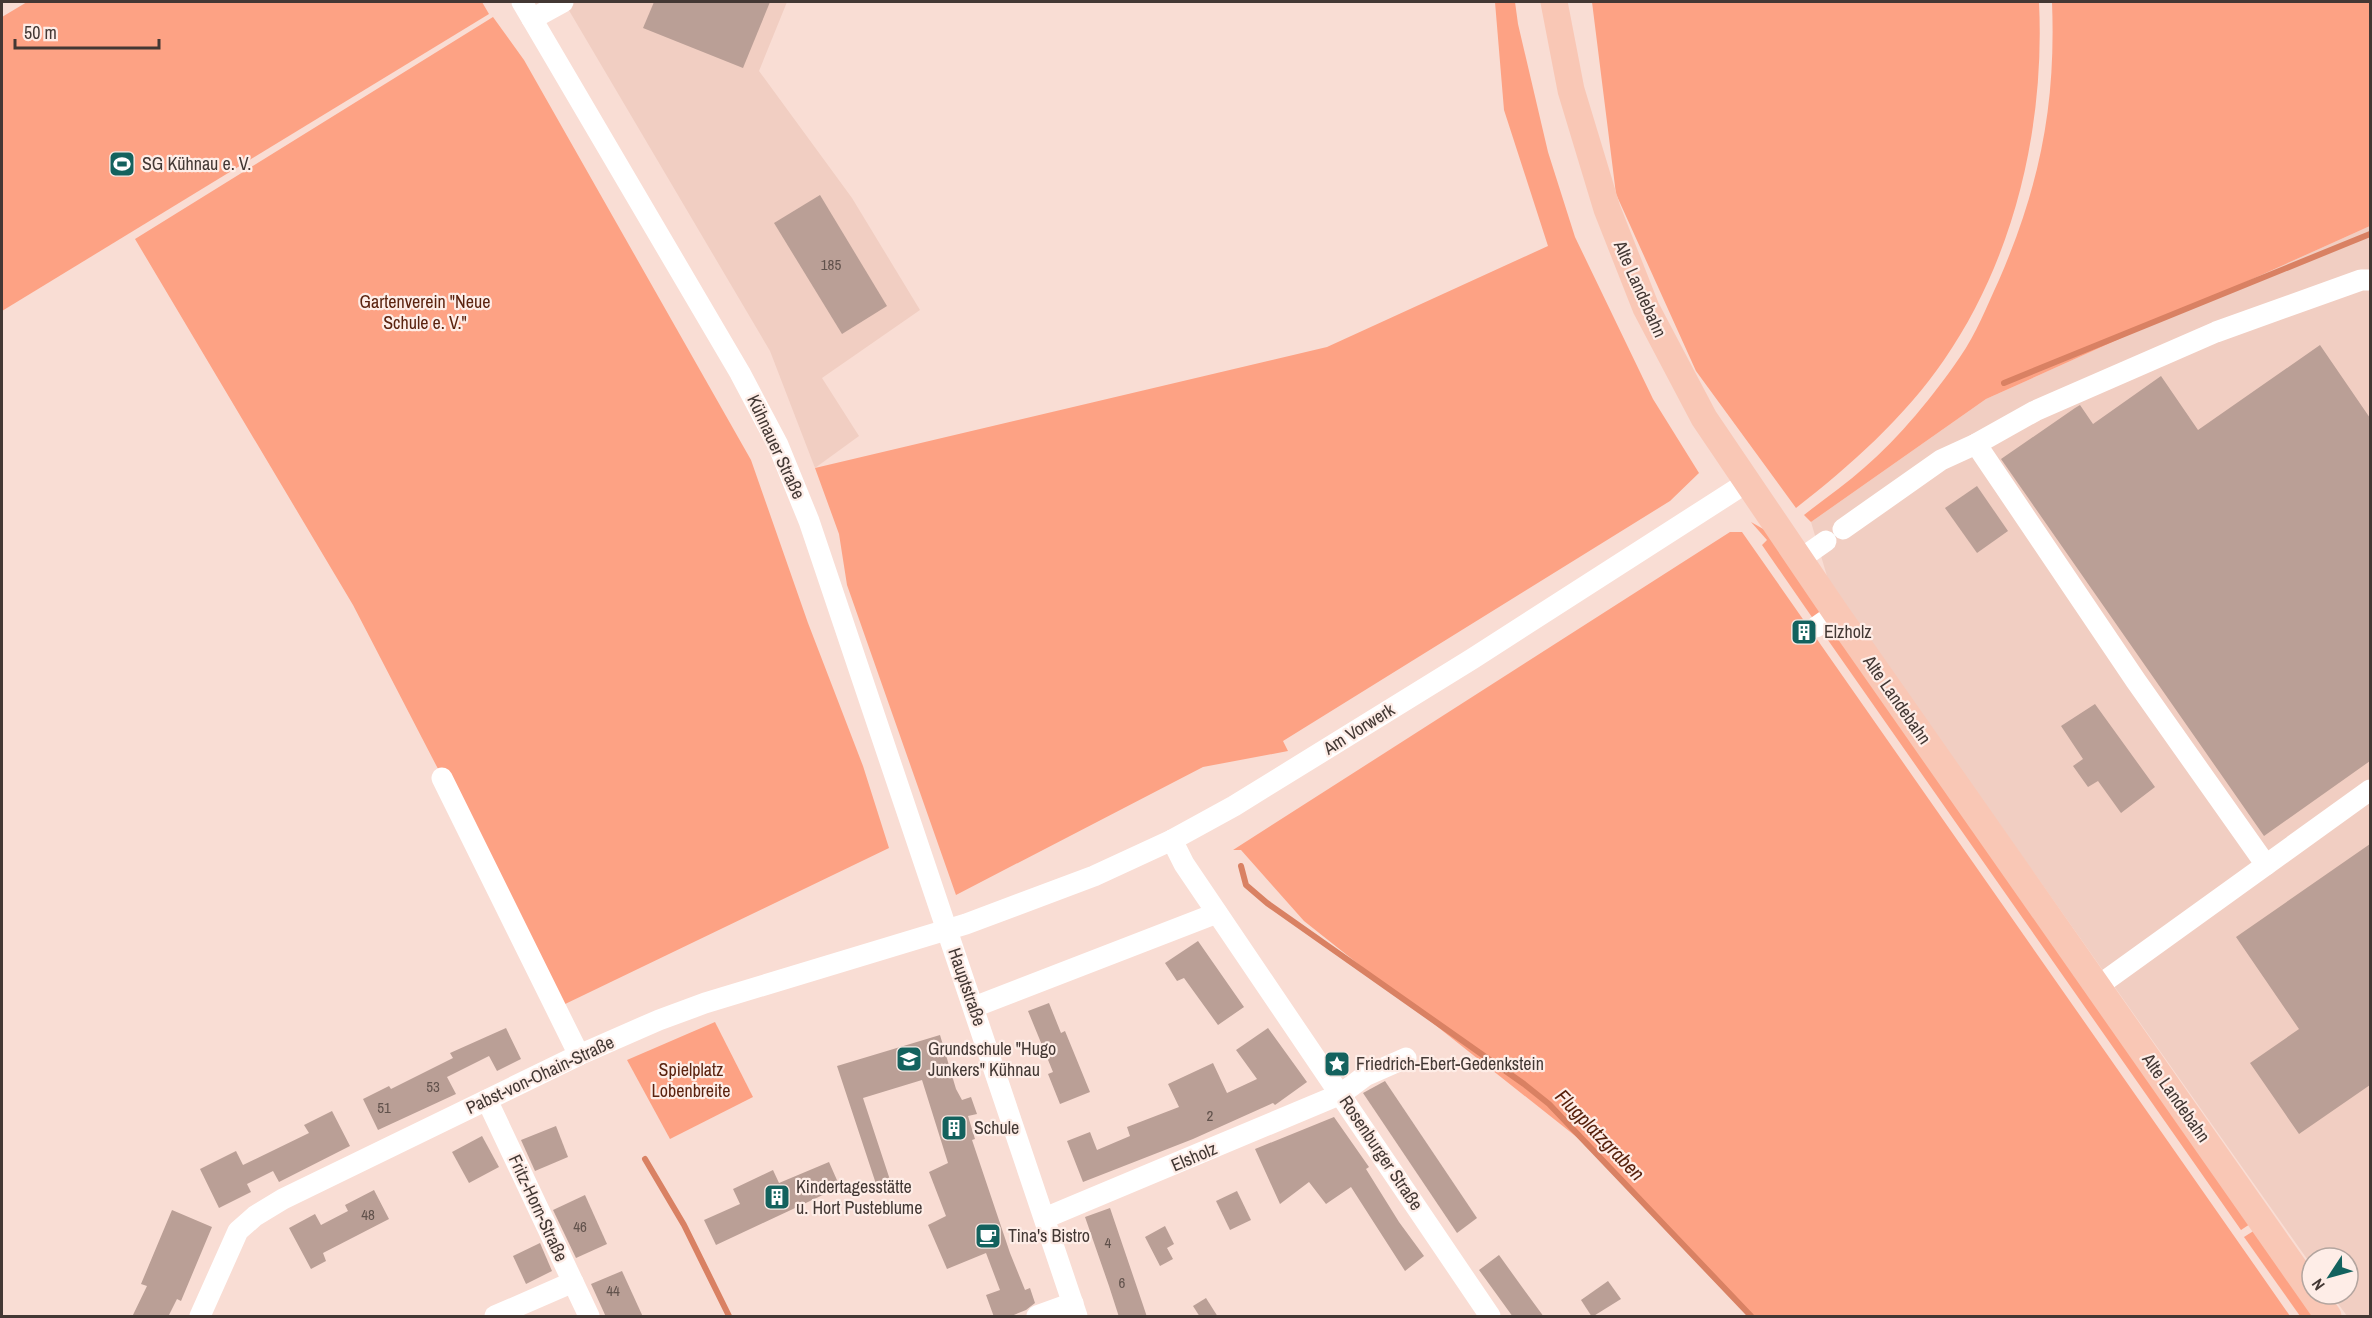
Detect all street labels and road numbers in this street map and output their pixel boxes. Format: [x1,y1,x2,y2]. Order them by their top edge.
street label: Alte Landebahn [1608,236,1673,341]
street label: Kühnauer Straße [741,391,812,503]
street label: Alte Landebahn [1857,649,1937,749]
street label: Am Vorwerk [1318,697,1400,761]
street label: Hauptstraße [942,944,993,1029]
street label: Pabst-von-Ohain-Straße [462,1029,618,1120]
street label: Alte Landebahn [2136,1047,2216,1147]
street label: Rosenburger Straße [1334,1090,1429,1215]
street label: Elsholz [1167,1136,1221,1177]
street label: Fritz-Horn-Straße [503,1150,574,1265]

